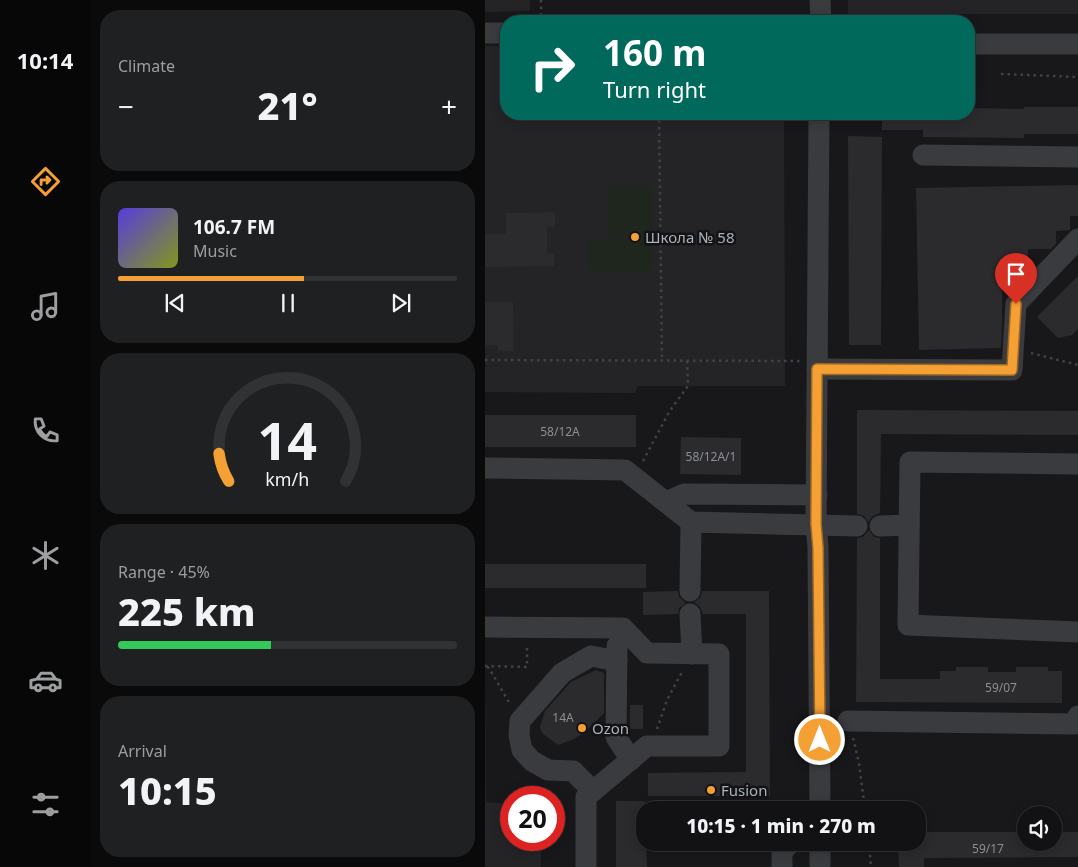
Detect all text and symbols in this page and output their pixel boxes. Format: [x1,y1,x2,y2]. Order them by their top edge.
text: 160 m [603,29,706,76]
icon: right [520,35,585,100]
text: 10:14 [17,45,73,75]
text: Climate [118,55,175,77]
text: Turn right [603,74,706,104]
text: 21° [257,79,318,131]
text: − [118,87,134,125]
text: + [441,87,457,125]
icon: directions [28,164,63,199]
text: 106.7 FM [193,214,275,240]
place label: Школа № 58 [645,227,735,247]
marker: Школа № 58 [629,231,641,243]
text: Music [193,240,237,262]
pin [995,253,1037,304]
icon: arrive [1002,260,1030,288]
icon: music [28,289,63,324]
icon: previous [161,289,189,317]
icon: pause [274,289,302,317]
icon: next [387,289,415,317]
text: 14 [258,404,317,475]
icon: phone [28,413,63,448]
house number: 58/12А [540,423,580,440]
house number: 58/12А/1 [686,448,736,465]
text: km/h [266,467,309,491]
icon: climate [28,538,63,573]
text: Range · 45% [118,561,210,583]
text: 225 km [118,585,256,637]
icon: car [28,663,63,698]
house number: 59/07 [985,679,1017,696]
house number: 14А [552,709,574,726]
position arrow [793,713,845,765]
place label: Ozon [592,718,629,738]
marker: Ozon [576,722,588,734]
text: Arrival [118,740,167,762]
text: 10:15 [118,764,217,816]
place label: Fusion [721,780,767,800]
marker: Fusion [705,784,717,796]
speed limit sign: 20 [500,786,565,851]
icon: filters [28,787,63,822]
map controls [1017,806,1062,851]
button: sound [1017,806,1062,851]
text: 10:15 · 1 min · 270 m [686,813,876,839]
house number: 59/17 [972,840,1004,857]

